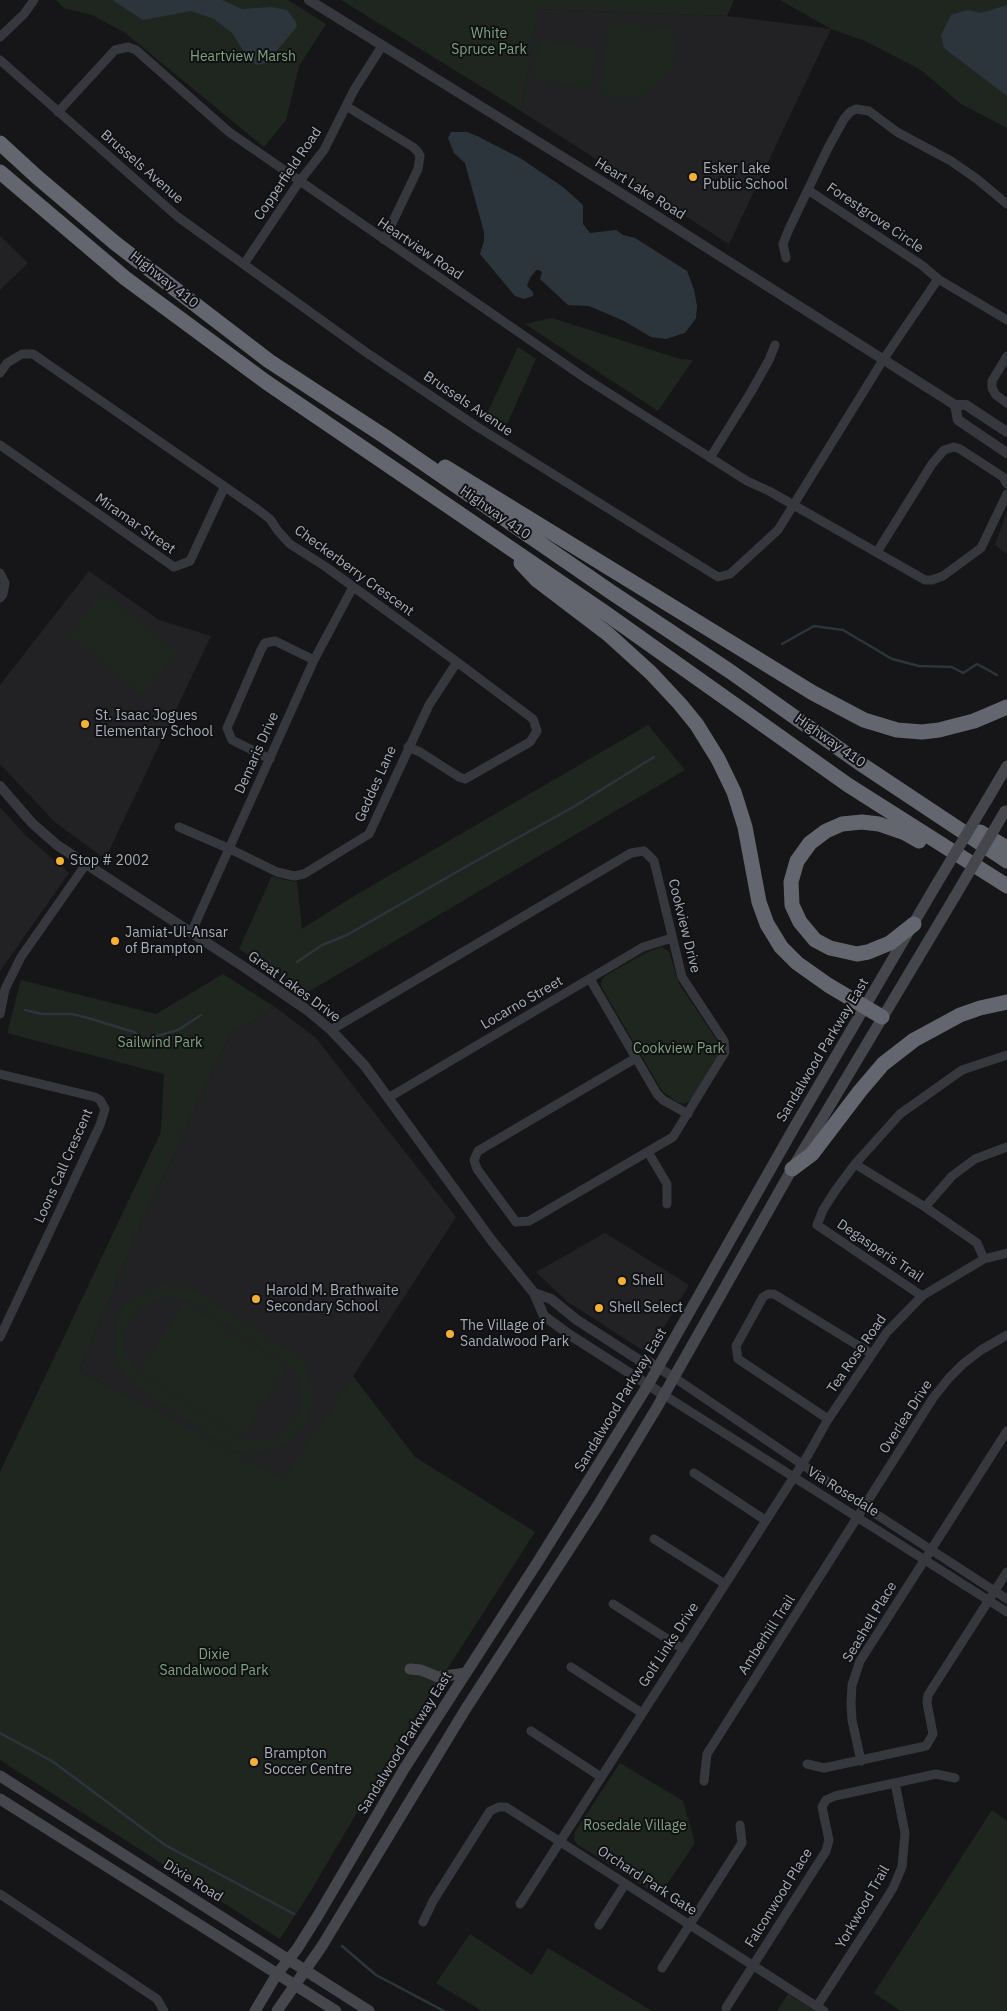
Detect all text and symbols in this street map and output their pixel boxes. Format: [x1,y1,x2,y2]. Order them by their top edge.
park label: White Spruce Park [451,26,527,58]
park label: Heartview Marsh [190,49,296,65]
street label: Copperfield Road [251,124,325,224]
street label: Brussels Avenue [97,126,187,208]
street label: Heart Lake Road [592,155,688,223]
place label: Esker Lake Public School [703,161,788,193]
marker: Esker Lake Public School [687,171,699,183]
street label: Forestgrove Circle [823,179,927,257]
street label: Heartview Road [374,214,466,284]
street label: Highway 410 [126,248,202,312]
street label: Brussels Avenue [420,368,516,440]
street label: Highway 410 [457,483,533,543]
street label: Miramar Street [92,490,178,558]
street label: Checkerberry Crescent [291,522,417,620]
place label: St. Isaac Jogues Elementary School [95,708,213,740]
street label: Demaris Drive [231,709,283,797]
street label: Highway 410 [792,711,868,771]
marker: St. Isaac Jogues Elementary School [79,718,91,730]
street label: Geddes Lane [352,743,400,825]
place label: Stop # 2002 [70,853,149,869]
marker: Stop # 2002 [54,855,66,867]
street label: Cookview Drive [664,877,704,975]
place label: Jamiat-Ul-Ansar of Brampton [125,925,228,958]
marker: Jamiat-Ul-Ansar of Brampton [109,935,121,947]
street label: Great Lakes Drive [245,948,343,1026]
street label: Locarno Street [478,973,566,1033]
street label: Sandalwood Parkway East [773,975,873,1125]
park label: Sailwind Park [118,1035,202,1051]
park label: Cookview Park [633,1041,725,1057]
street label: Loons Call Crescent [31,1106,97,1226]
street label: Degasperis Trail [834,1216,926,1286]
place label: Shell [632,1273,663,1289]
marker: Shell [616,1275,628,1287]
place label: Harold M. Brathwaite Secondary School [266,1283,399,1315]
marker: Harold M. Brathwaite Secondary School [250,1293,262,1305]
place label: Shell Select [609,1300,683,1316]
marker: Shell Select [593,1302,605,1314]
street label: Tea Rose Road [824,1311,890,1397]
place label: The Village of Sandalwood Park [460,1318,569,1350]
street label: Sandalwood Parkway East [571,1325,671,1475]
marker: The Village of Sandalwood Park [444,1328,456,1340]
street label: Overlea Drive [876,1377,936,1457]
street label: Via Rosedale [804,1463,882,1521]
street label: Seashell Place [839,1579,901,1665]
street label: Amberhill Trail [735,1592,799,1678]
street label: Golf Links Drive [635,1600,703,1690]
park label: Dixie Sandalwood Park [159,1647,269,1680]
street label: Sandalwood Parkway East [354,1669,456,1817]
place label: Brampton Soccer Centre [264,1746,352,1778]
marker: Brampton Soccer Centre [248,1756,260,1768]
park label: Rosedale Village [583,1818,687,1834]
street label: Orchard Park Gate [594,1843,700,1919]
street label: Falconwood Place [742,1845,816,1951]
street label: Dixie Road [160,1856,226,1906]
street label: Yorkwood Trail [832,1863,894,1951]

